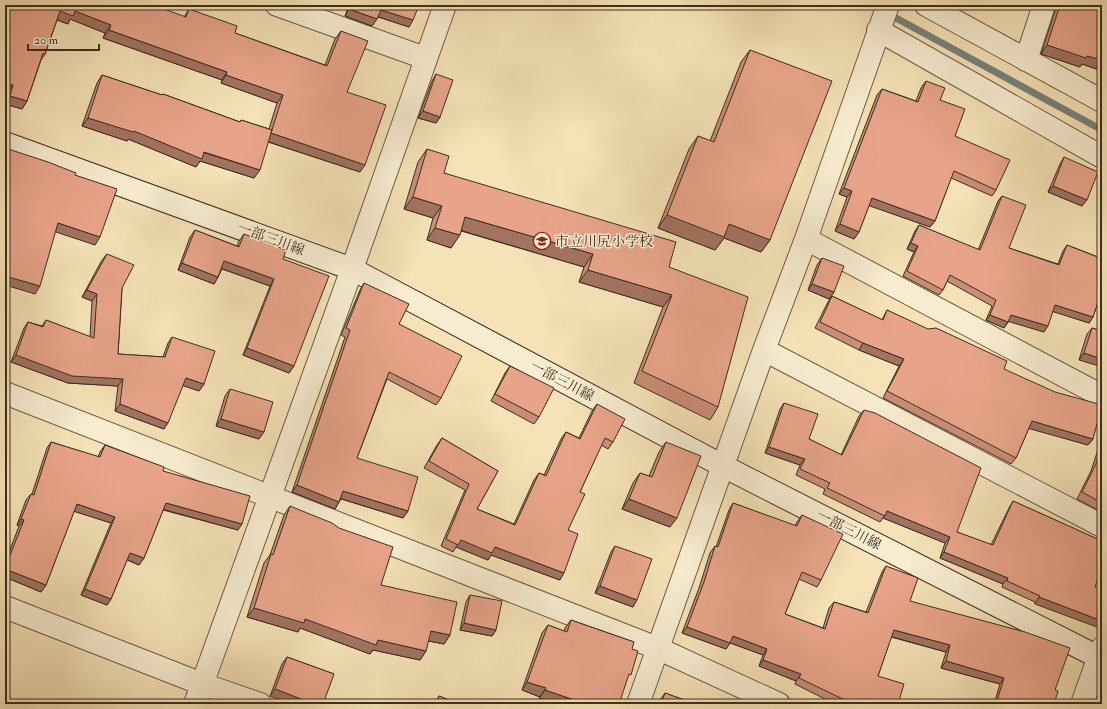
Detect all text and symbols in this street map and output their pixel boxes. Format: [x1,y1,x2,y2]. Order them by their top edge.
scale bar [28,26,99,52]
text: 20 m [34,33,59,48]
street label: 一部三川線 [235,219,307,259]
school or university icon: 市立川尻小学校 [532,231,552,251]
place label: 市立川尻小学校 [555,233,653,250]
street label: 一部三川線 [527,357,597,405]
street label: 一部三川線 [814,507,884,553]

